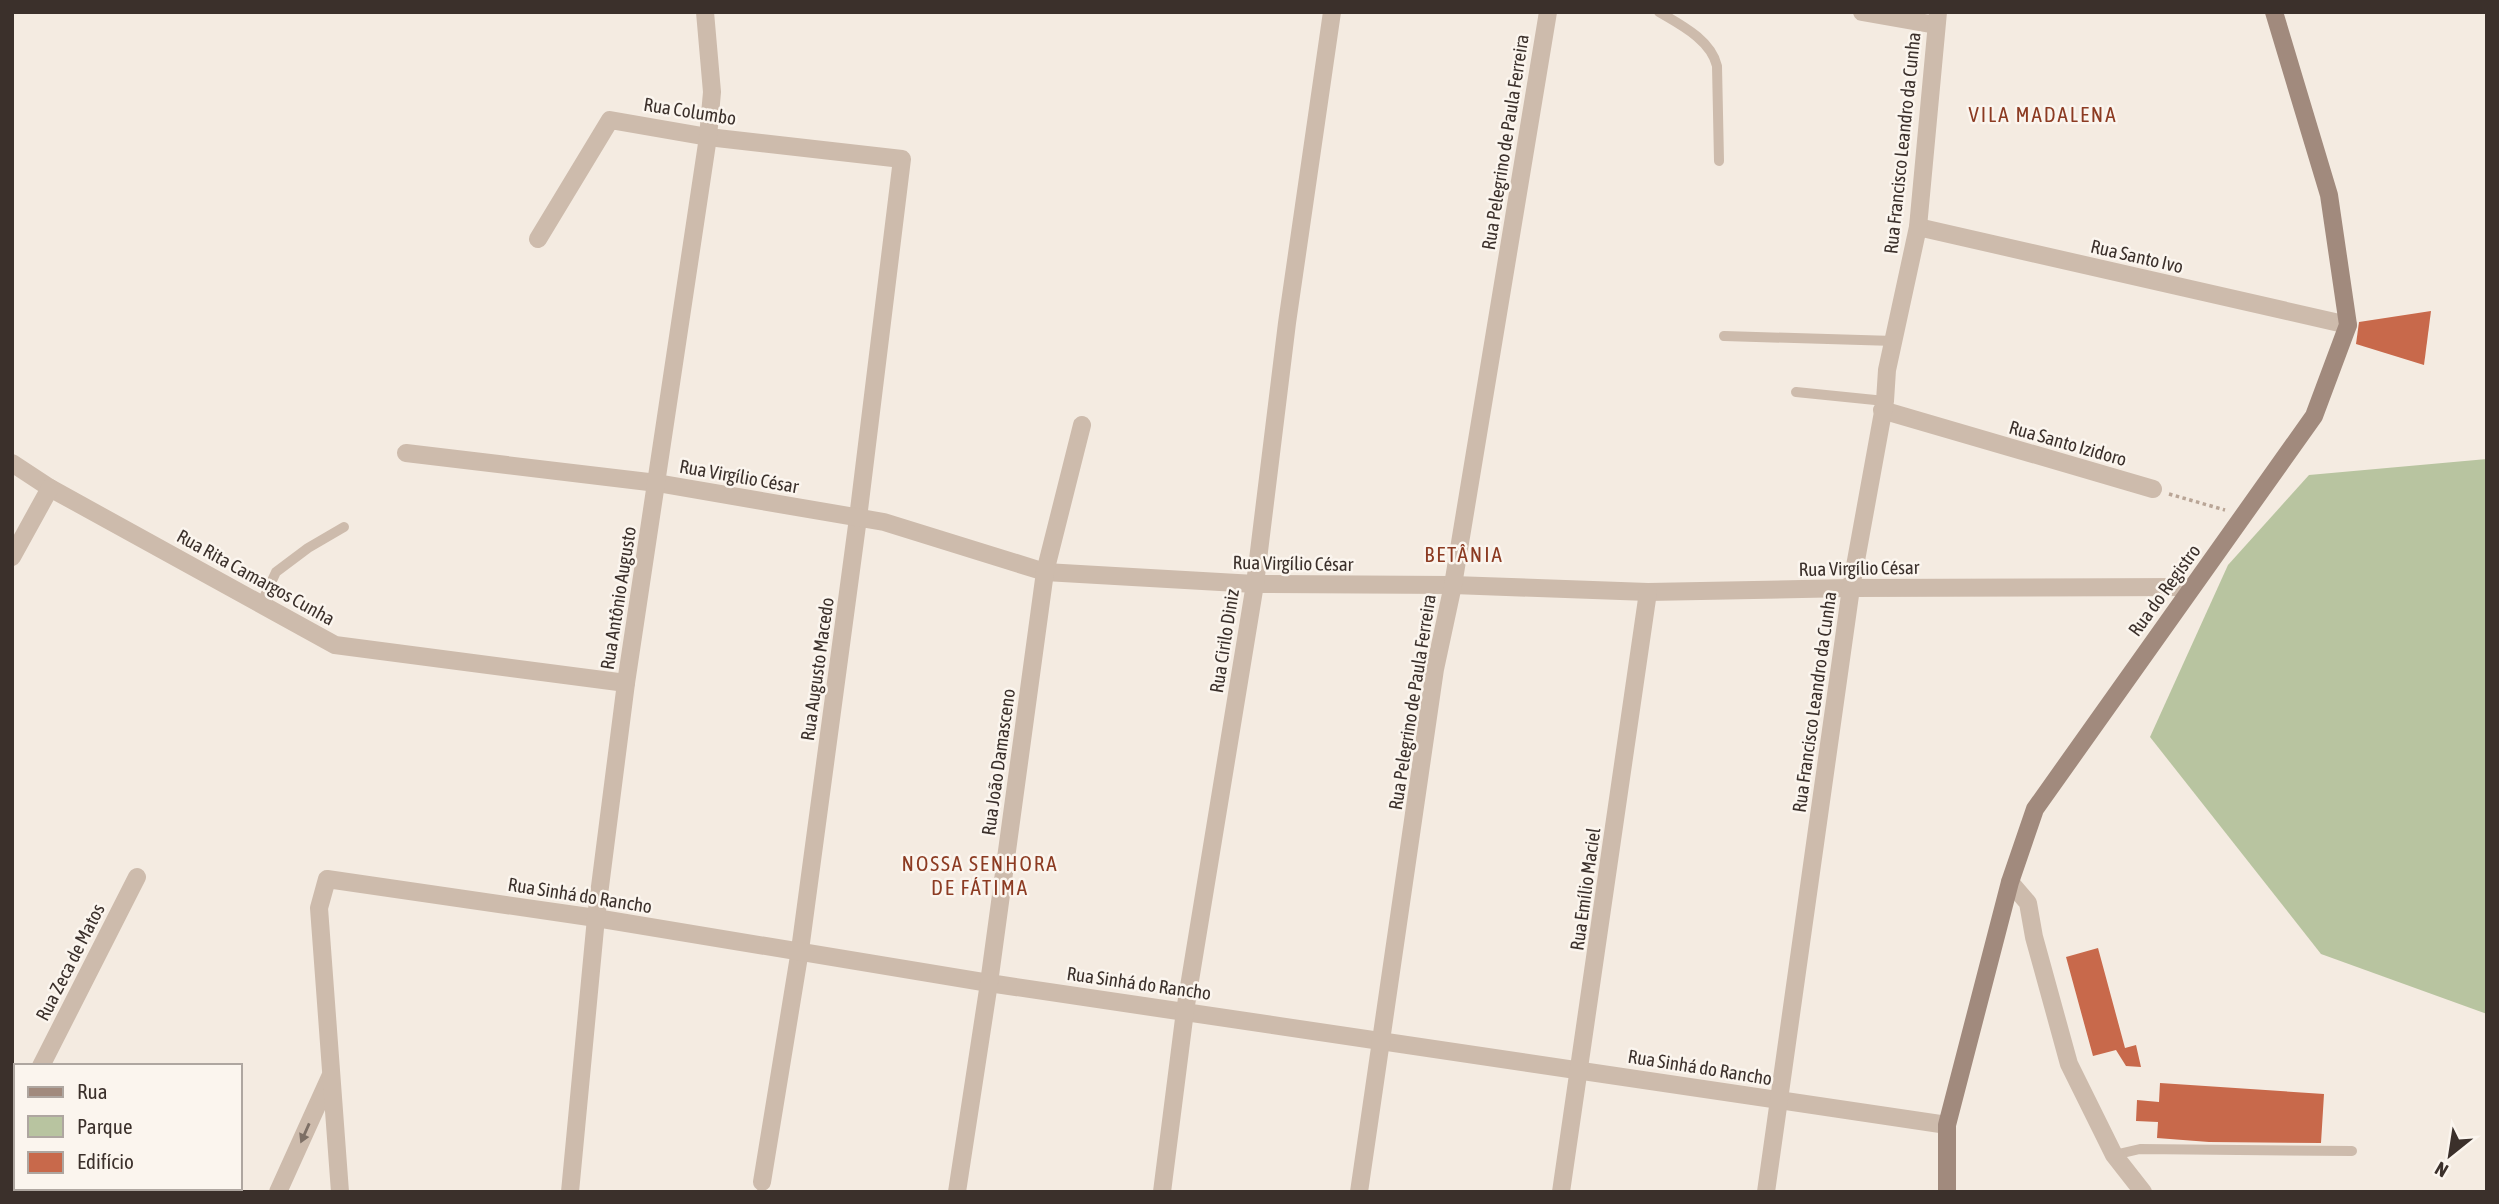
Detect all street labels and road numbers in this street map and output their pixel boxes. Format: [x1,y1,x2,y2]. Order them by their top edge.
street label: Rua Francisco Leandro da Cunha [1879,31,1925,255]
street label: Rua Pelegrino de Paula Ferreira [1477,33,1533,251]
street label: Rua Columbo [642,93,738,129]
street label: Rua Santo Ivo [2089,235,2186,277]
street label: Rua Santo Izidoro [2007,416,2129,470]
street label: Rua Virgílio César [678,455,801,497]
street label: Rua Rita Camargos Cunha [173,525,339,629]
street label: Rua Antônio Augusto [596,525,640,671]
street label: Rua do Registro [2123,540,2205,640]
street label: Rua Virgílio César [1232,551,1354,575]
street label: Rua Virgílio César [1798,556,1920,580]
street label: Rua Cirilo Diniz [1205,587,1243,694]
street label: Rua Francisco Leandro da Cunha [1788,590,1840,814]
street label: Rua Pelegrino de Paula Ferreira [1384,593,1440,811]
street label: Rua Augusto Macedo [796,596,838,742]
street label: Rua João Damasceno [977,687,1019,837]
street label: Rua Emílio Maciel [1565,826,1605,952]
street label: Rua Sinhá do Rancho [506,873,654,917]
street label: Rua Zeca de Matos [31,900,109,1024]
street label: Rua Sinhá do Rancho [1065,962,1213,1004]
street label: Rua Sinhá do Rancho [1626,1045,1774,1089]

